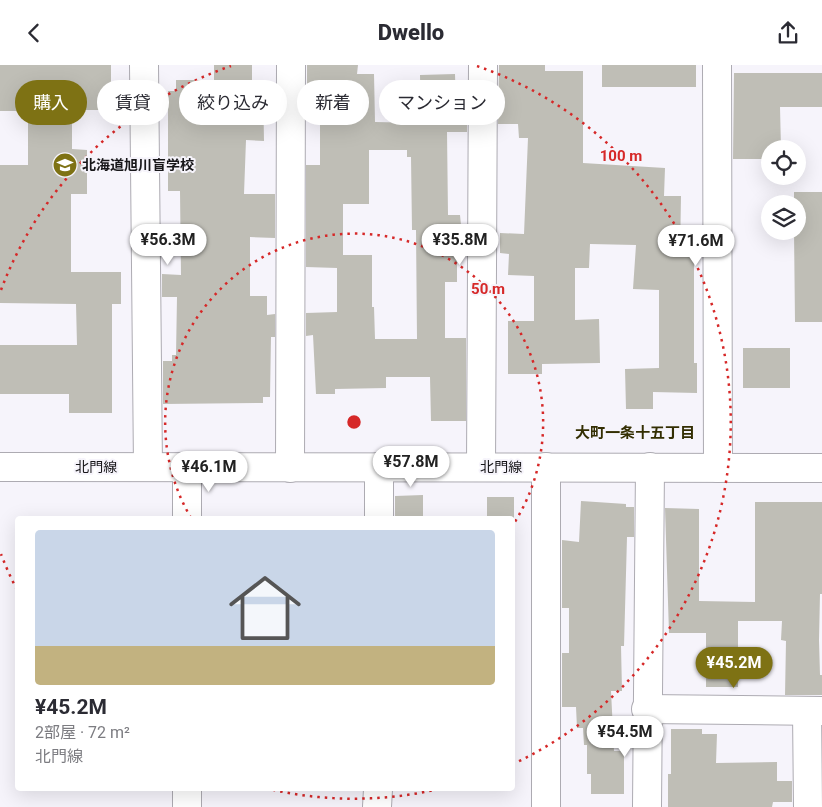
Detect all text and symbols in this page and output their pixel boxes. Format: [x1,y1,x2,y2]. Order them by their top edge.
icon: back [20,19,48,47]
icon: share [774,19,802,47]
text: Dwello [378,20,444,45]
chip: 購入 [15,80,87,125]
chip: 賃貸 [97,80,169,125]
chip: 絞り込み [179,80,287,125]
chip: 新着 [297,80,369,125]
chip: マンション [379,80,505,125]
map controls [761,140,806,240]
button: locate [761,140,806,185]
text: 100 m [600,147,642,165]
school or university icon: 北海道旭川盲学校 [52,152,78,178]
place label: 北海道旭川盲学校 [82,157,194,173]
button: layers [761,195,806,240]
pin: ¥56.3M [127,223,209,266]
pin: ¥35.8M [419,223,501,266]
pin: ¥71.6M [655,225,737,267]
text: ¥56.3M [141,230,195,249]
text: ¥35.8M [433,230,487,249]
text: ¥71.6M [669,231,723,250]
text: 50 m [471,280,505,298]
centre of rings [345,413,363,431]
district label: 大町一条十五丁目 [575,424,695,442]
pin: ¥57.8M [370,445,452,488]
pin: ¥46.1M [168,451,250,493]
text: ¥57.8M [384,452,438,471]
text: ¥46.1M [182,457,236,476]
street label: 北門線 [75,459,117,475]
street label: 北門線 [480,459,522,475]
icon: home [220,563,310,653]
pin: ¥45.2M [693,647,775,689]
text: ¥45.2M [707,653,761,672]
text: ¥45.2M [35,695,107,719]
pin: ¥54.5M [584,715,666,758]
text: ¥54.5M [598,722,652,741]
text: 2部屋 · 72 m² [35,723,130,742]
text: 北門線 [35,747,83,766]

